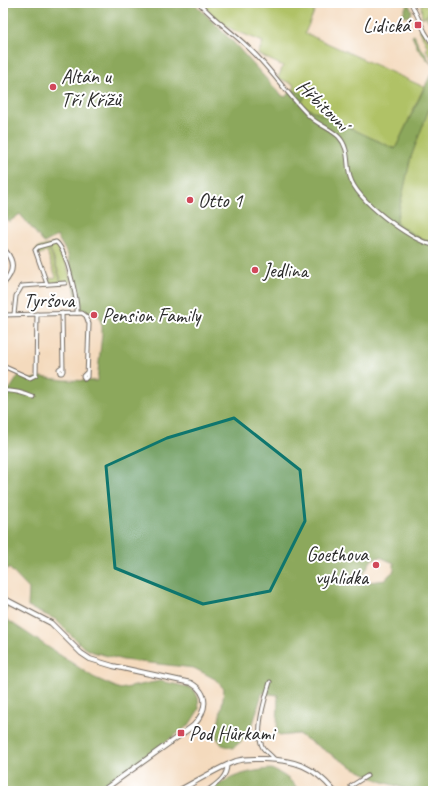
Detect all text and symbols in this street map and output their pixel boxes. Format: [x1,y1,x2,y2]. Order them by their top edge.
place label: Lidická [363,13,412,38]
marker: Lidická [413,20,423,30]
place label: Altán u Tří Křížů [61,64,122,112]
street label: Hřbitovní [291,74,358,139]
marker: Altán u Tří Křížů [48,82,58,92]
place label: Otto 1 [198,188,243,213]
marker: Otto 1 [185,195,195,205]
place label: Jedlina [262,258,309,283]
marker: Jedlina [250,265,260,275]
street label: Tyršova [24,288,76,313]
place label: Pension Family [102,303,202,328]
marker: Pension Family [89,310,99,320]
place label: Goethova vyhlidka [307,542,370,590]
marker: Goethova vyhlidka [371,560,381,570]
place label: Pod Hůrkami [189,721,277,746]
marker: Pod Hůrkami [176,728,186,738]

